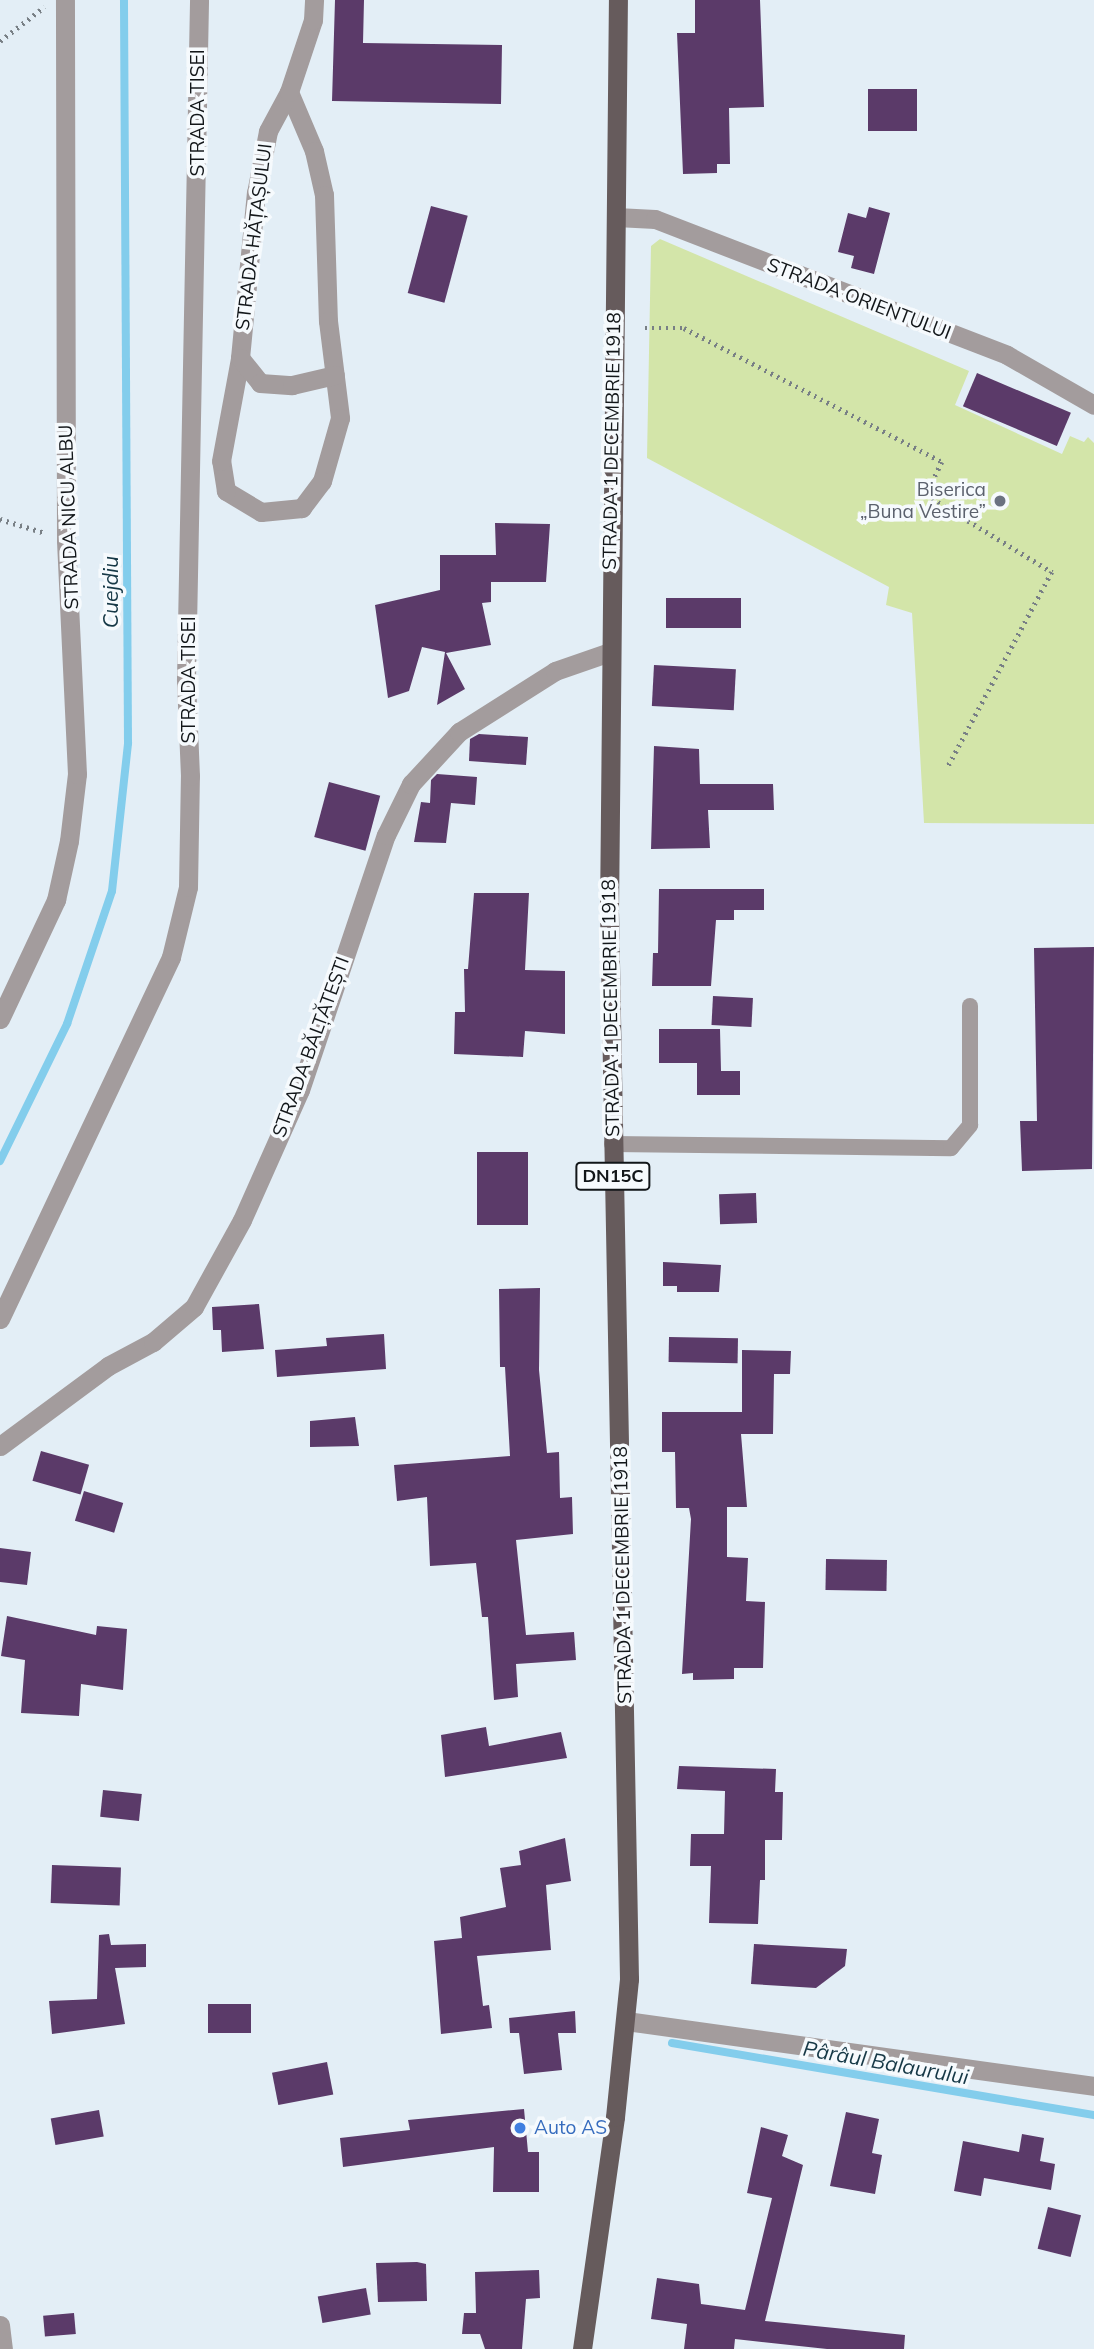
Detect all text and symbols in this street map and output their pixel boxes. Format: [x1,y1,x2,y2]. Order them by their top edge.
street label: STRADA TISEI [187,49,209,177]
street label: STRADA HĂȚAȘULUI [231,142,277,332]
street label: STRADA ORIENTULUI [764,253,954,345]
street label: STRADA 1 DECEMBRIE 1918 [598,312,626,570]
street label: STRADA NICU ALBU [54,424,84,610]
place label: Biserica „Buna Vestire” [860,479,986,523]
marker: Biserica „Buna Vestire” [992,493,1008,509]
water label: Cuejdiu [97,556,123,628]
street label: STRADA TISEI [178,616,200,744]
street label: STRADA 1 DECEMBRIE 1918 [597,879,625,1137]
street label: STRADA BĂLȚĂTEȘTI [268,954,354,1140]
road number: DN15C [574,1162,652,1190]
street label: STRADA 1 DECEMBRIE 1918 [609,1446,637,1704]
water label: Pârâul Balaurului [801,2035,971,2089]
place label: Auto AS [534,2117,607,2139]
marker: Auto AS [512,2120,528,2136]

